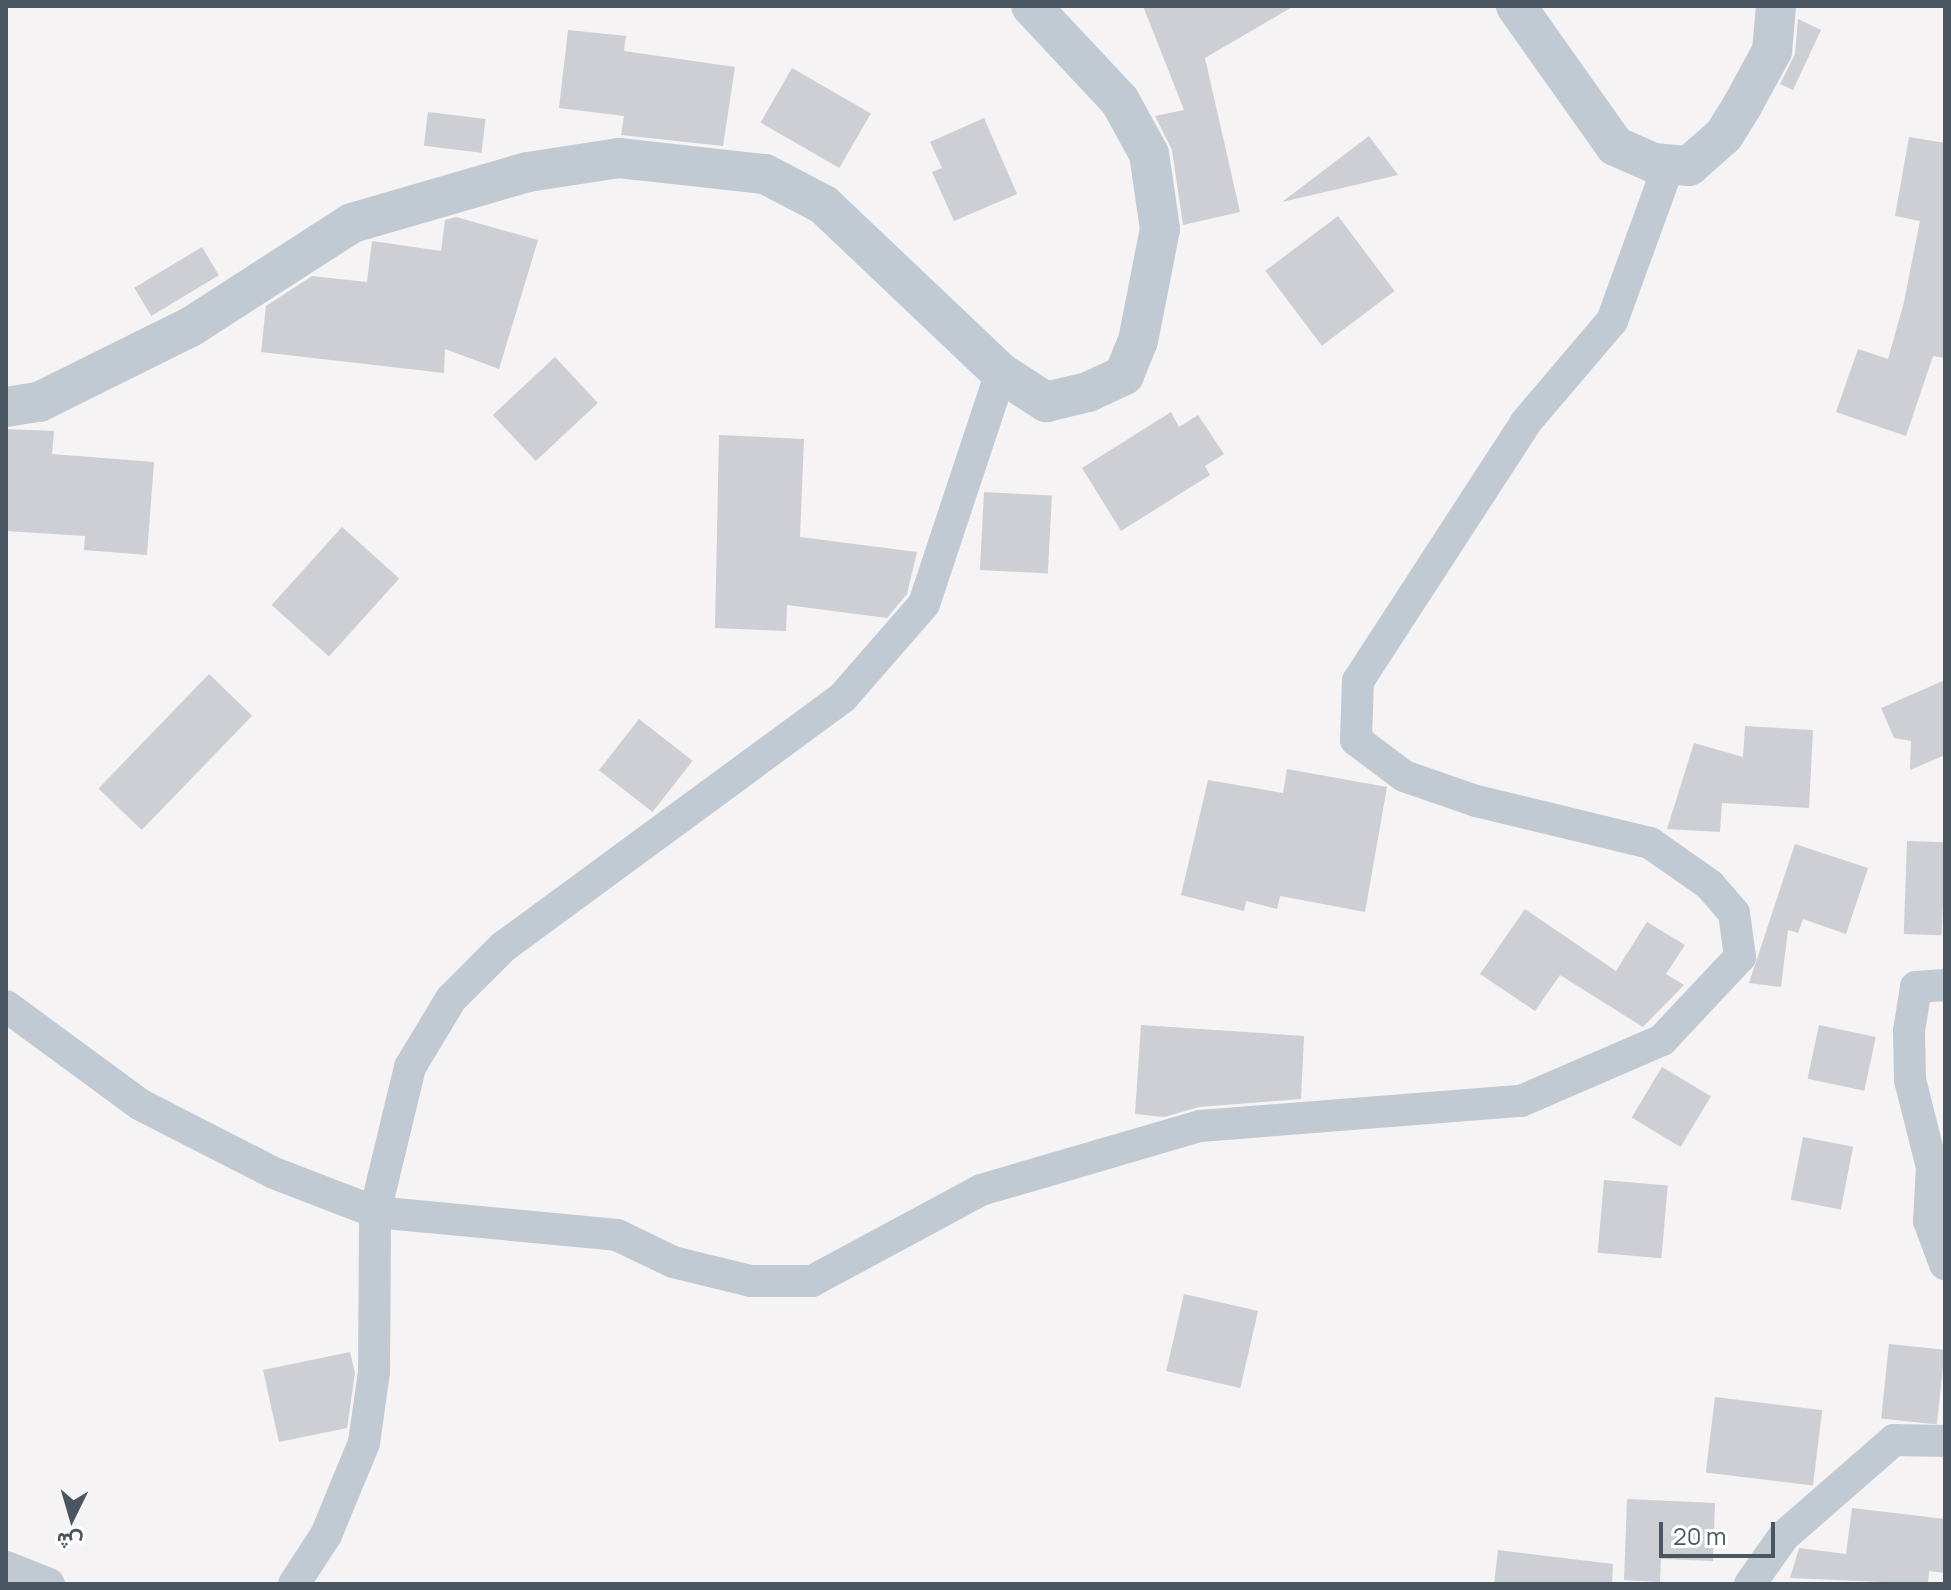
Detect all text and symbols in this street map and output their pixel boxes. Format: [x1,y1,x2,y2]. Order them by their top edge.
north arrow [32,1478,112,1558]
scale bar [1663,1506,1779,1556]
text: 20 m [1673,1519,1726,1552]
text: ش [55,1526,84,1558]

